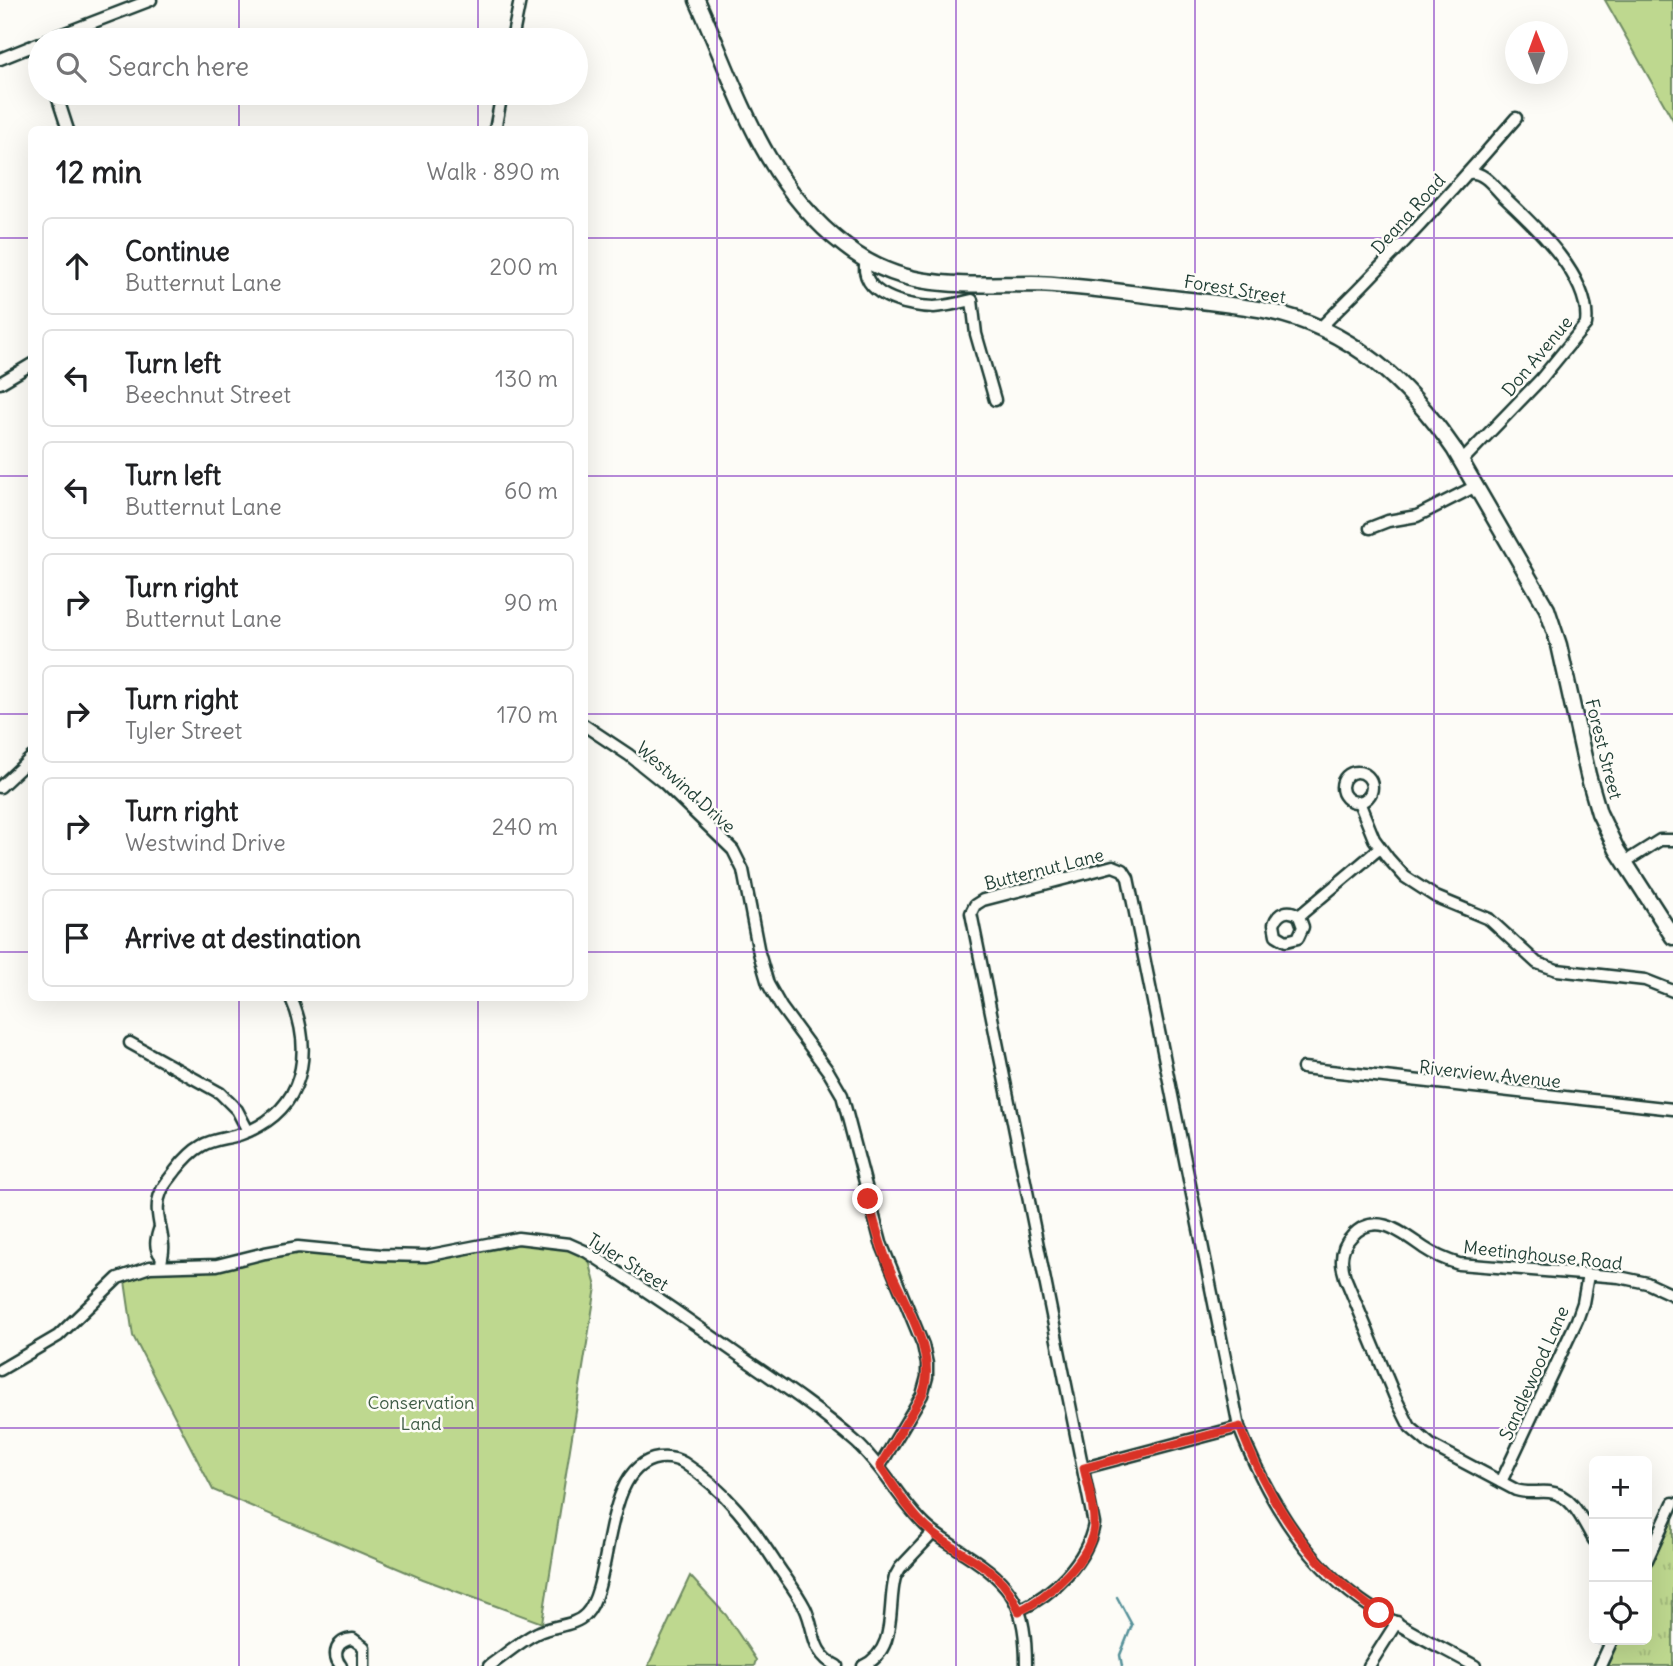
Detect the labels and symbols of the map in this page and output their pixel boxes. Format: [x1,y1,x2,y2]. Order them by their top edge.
north arrow [1505,21,1568,84]
street label: Deana Road [1366,169,1450,259]
street label: Forest Street [1183,270,1287,308]
street label: Don Avenue [1497,311,1577,401]
street label: Forest Street [1580,696,1628,802]
street label: Westwind Drive [632,736,740,838]
street label: Butternut Lane [982,843,1106,895]
street label: Riverview Avenue [1418,1055,1562,1093]
route end [852,1183,883,1214]
street label: Tyler Street [583,1228,673,1296]
street label: Meetinghouse Road [1462,1235,1624,1275]
street label: Sandlewood Lane [1494,1302,1574,1444]
park label: Conservation Land [368,1391,475,1435]
route start [1363,1597,1394,1628]

